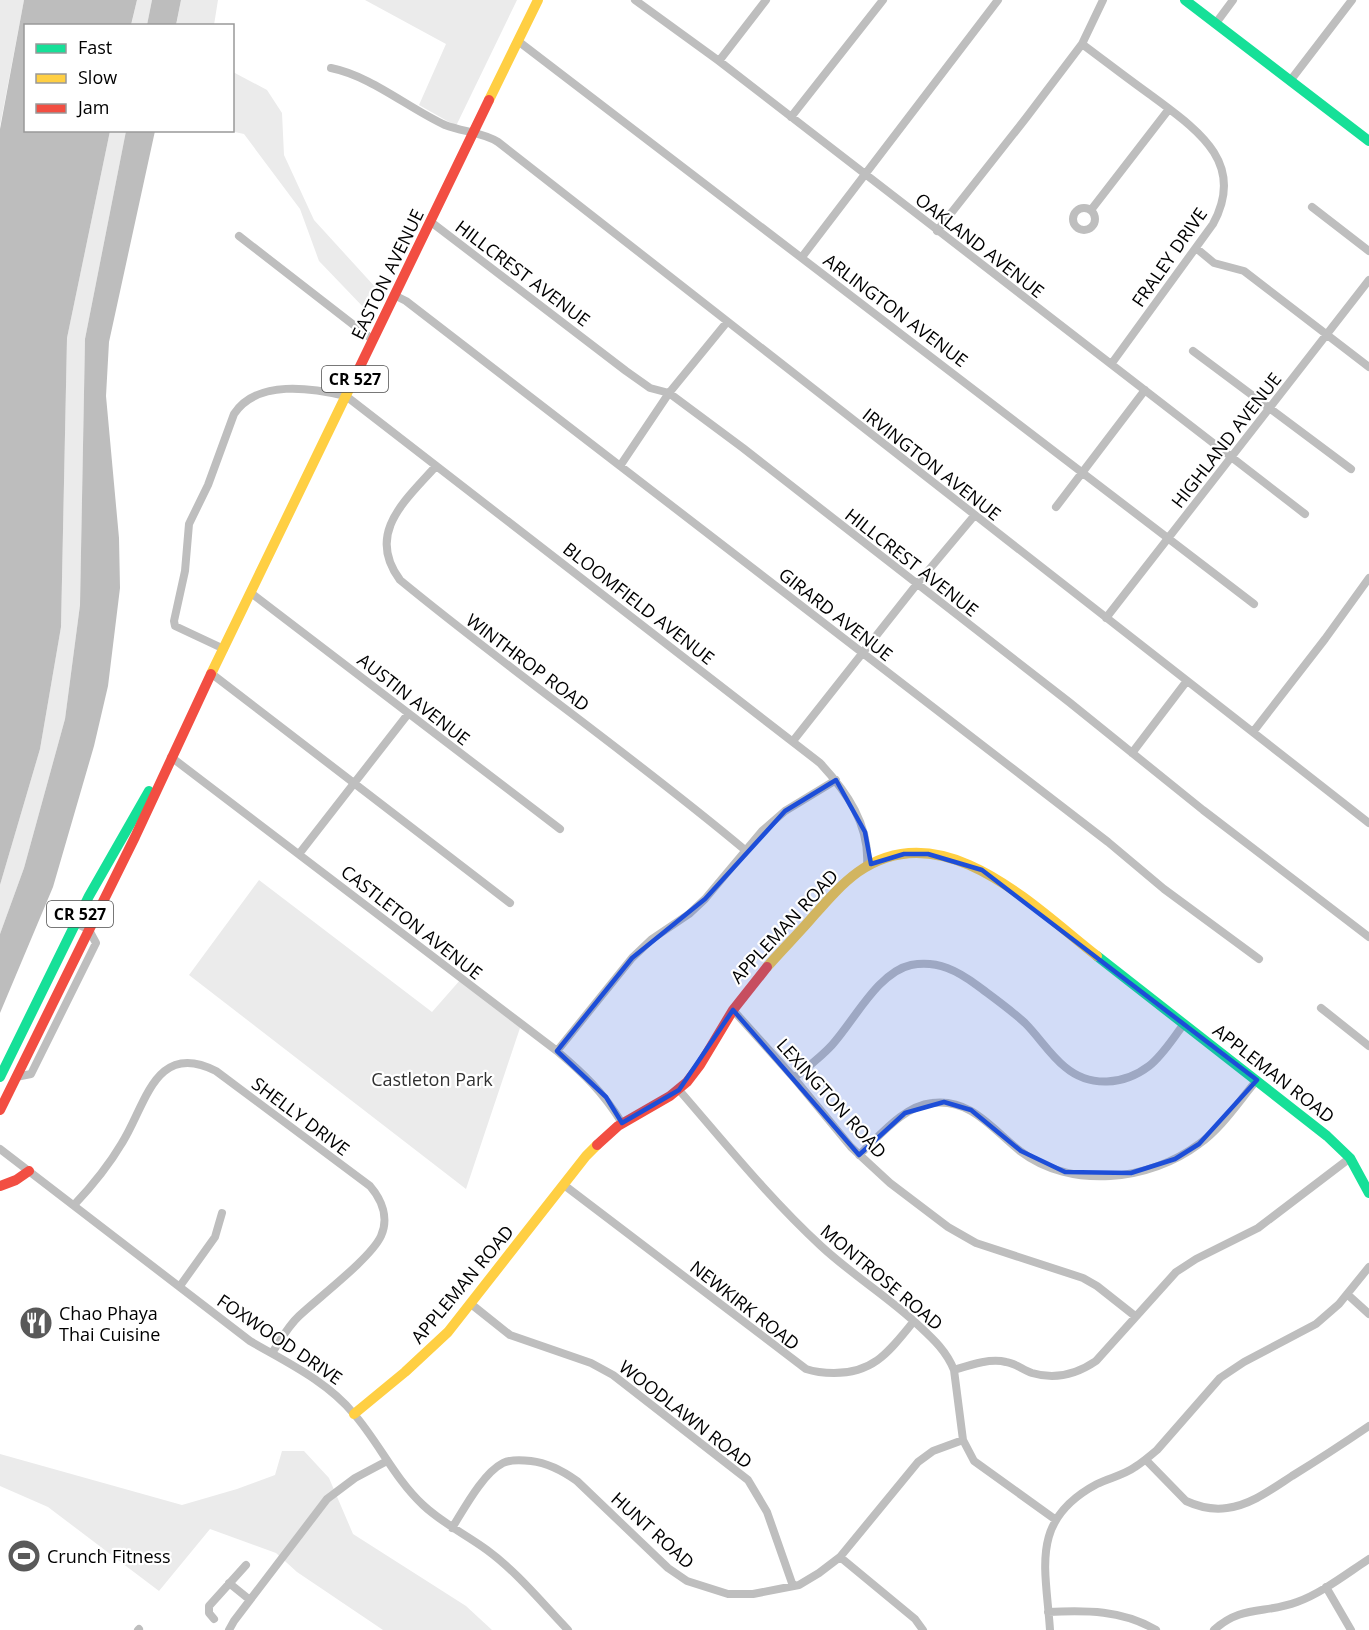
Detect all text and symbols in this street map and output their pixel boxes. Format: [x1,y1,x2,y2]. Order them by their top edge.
legend [24,24,234,132]
text: Fast [78,35,112,59]
text: Slow [78,65,117,89]
text: Jam [76,95,110,119]
street label: OAKLAND AVENUE [911,187,1049,303]
street label: FRALEY DRIVE [1126,203,1212,311]
street label: EASTON AVENUE [345,205,429,343]
street label: HILLCREST AVENUE [451,214,595,332]
street label: ARLINGTON AVENUE [819,248,973,372]
road number: CR 527 [322,366,388,392]
street label: HIGHLAND AVENUE [1166,367,1286,513]
street label: IRVINGTON AVENUE [858,402,1006,526]
street label: HILLCREST AVENUE [840,502,984,622]
street label: BLOOMFIELD AVENUE [559,536,719,670]
street label: GIRARD AVENUE [774,562,898,666]
street label: WINTHROP ROAD [461,608,595,716]
street label: AUSTIN AVENUE [353,648,475,750]
street label: CASTLETON AVENUE [337,859,487,985]
street label: APPLEMAN ROAD [725,864,843,988]
road number: CR 527 [47,901,113,927]
street label: APPLEMAN ROAD [1208,1018,1340,1128]
street label: LEXINGTON ROAD [772,1033,892,1163]
park label: Castleton Park [371,1067,493,1091]
street label: SHELLY DRIVE [247,1071,355,1161]
street label: MONTROSE ROAD [816,1219,948,1335]
street label: APPLEMAN ROAD [405,1220,519,1348]
street label: NEWKIRK ROAD [685,1255,805,1355]
street label: FOXWOOD DRIVE [213,1288,347,1390]
place label: Chao Phaya Thai Cuisine [59,1301,160,1346]
restaurant icon: Chao Phaya Thai Cuisine [18,1305,54,1341]
street label: WOODLAWN ROAD [614,1354,758,1474]
street label: HUNT ROAD [606,1486,700,1574]
sports icon: Crunch Fitness [6,1538,42,1574]
place label: Crunch Fitness [47,1544,171,1568]

